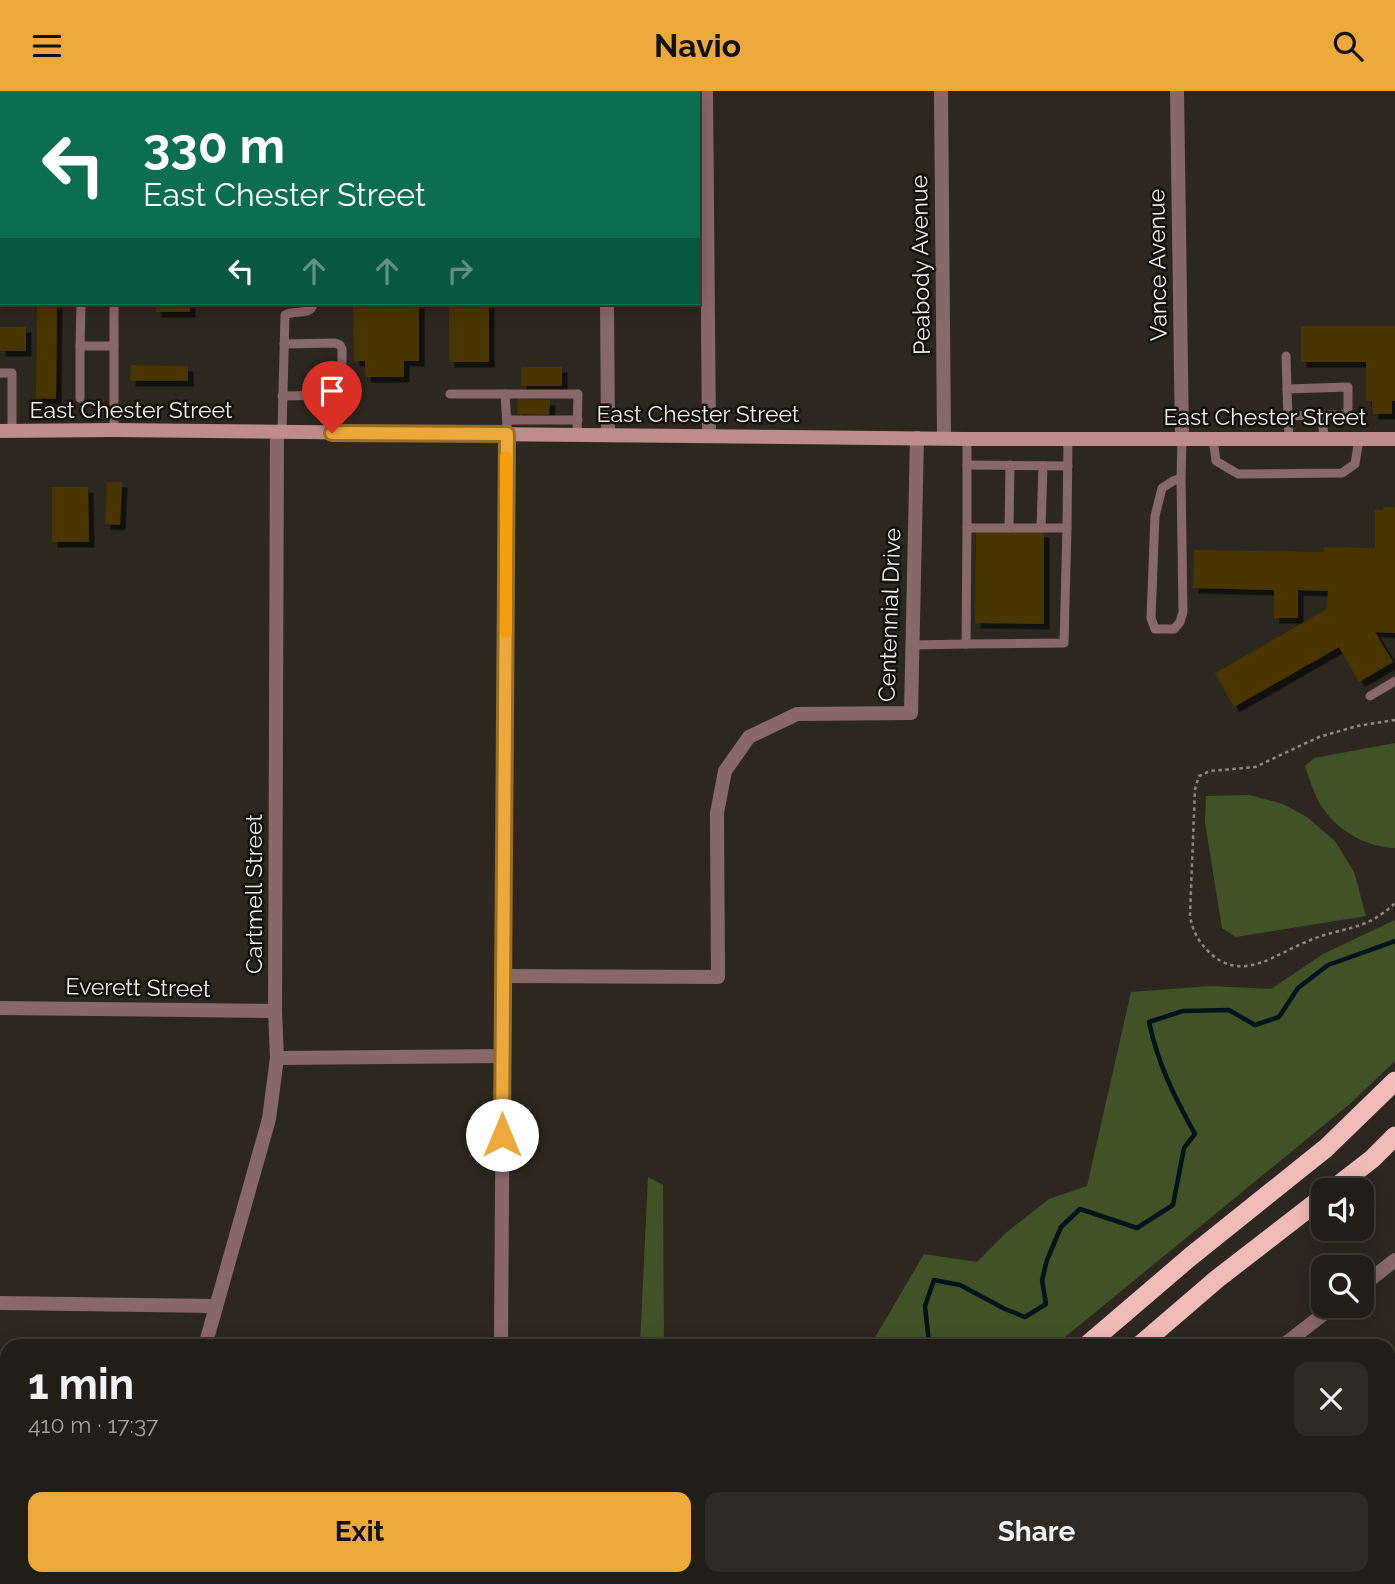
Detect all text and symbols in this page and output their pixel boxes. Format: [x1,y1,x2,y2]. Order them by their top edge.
icon: menu [28,27,66,65]
text: Navio [654,27,741,64]
icon: search [1329,27,1367,65]
text: 330 m [143,117,285,174]
icon: left [28,119,119,210]
street label: Peabody Avenue [905,175,935,355]
text: East Chester Street [143,176,426,213]
street label: Vance Avenue [1142,189,1172,341]
icon: left [222,252,260,290]
icon: ahead [295,252,333,290]
icon: ahead [368,252,406,290]
icon: right [441,252,479,290]
pin [302,361,362,433]
icon: arrive [313,372,351,410]
street label: East Chester Street [29,396,233,423]
street label: East Chester Street [596,400,800,427]
street label: East Chester Street [1163,403,1367,430]
street label: Centennial Drive [872,527,906,703]
street label: Cartmell Street [240,814,267,974]
street label: Everett Street [65,972,211,1002]
position arrow [465,1098,539,1172]
map controls [1311,1178,1374,1318]
button: sound [1311,1178,1374,1241]
button: search [1311,1255,1374,1318]
text: 1 min [28,1360,134,1409]
button: close [1294,1362,1368,1436]
text: 410 m · 17:37 [28,1411,158,1438]
button: Exit [28,1492,691,1572]
button: Share [705,1492,1368,1572]

